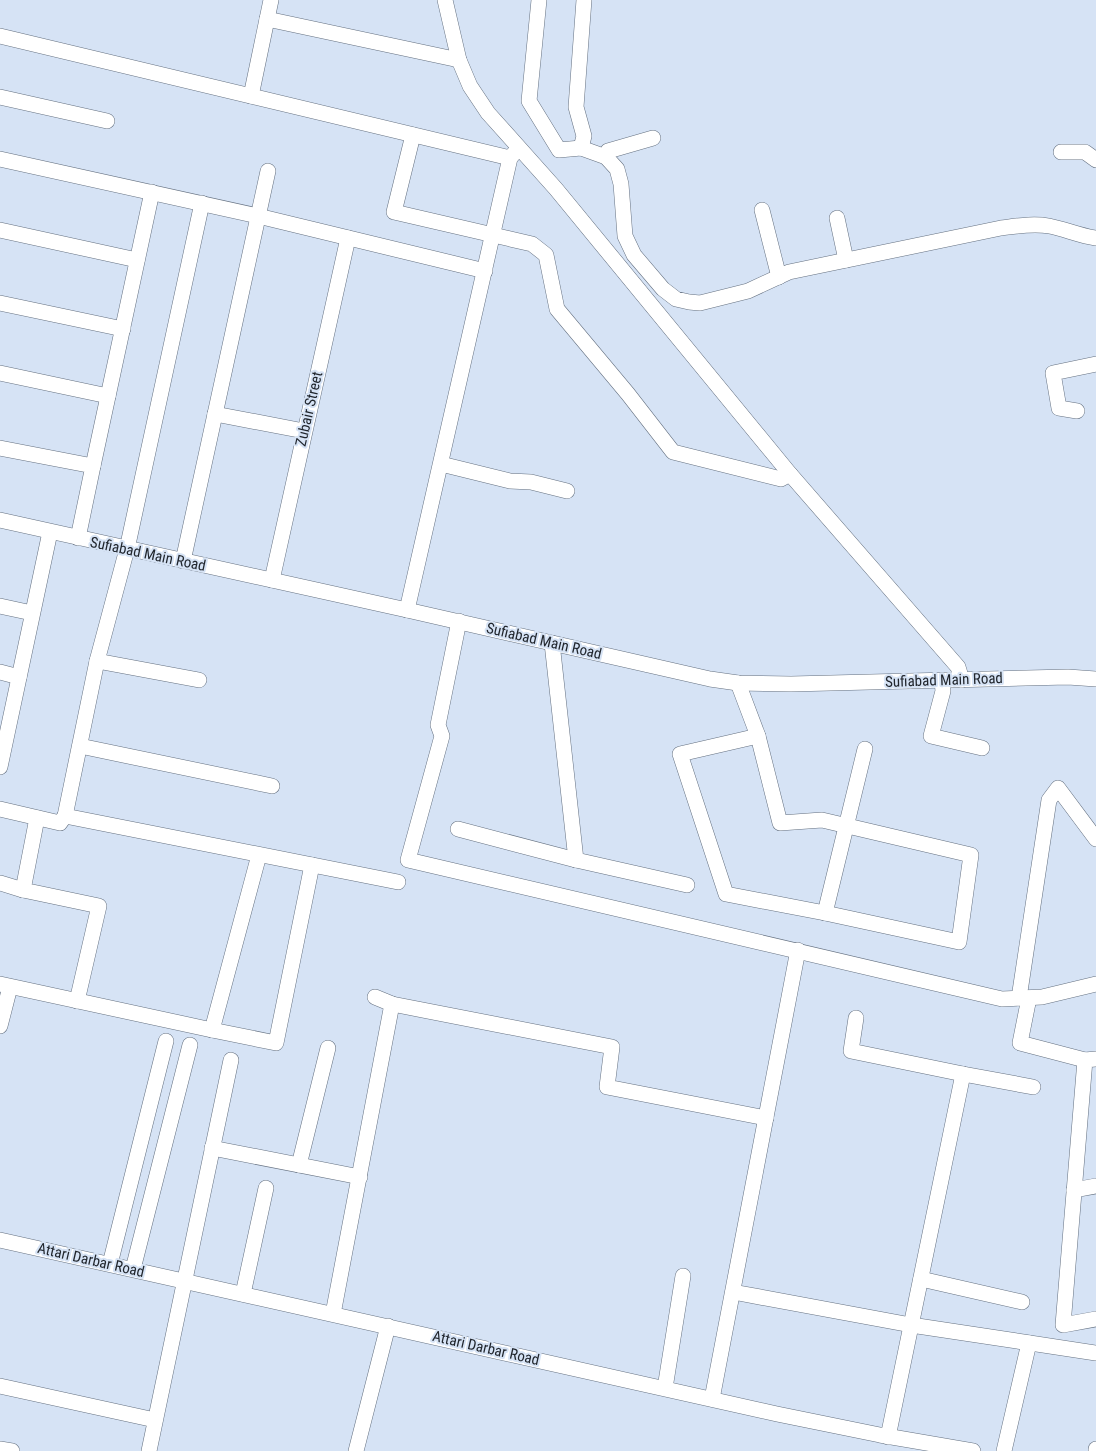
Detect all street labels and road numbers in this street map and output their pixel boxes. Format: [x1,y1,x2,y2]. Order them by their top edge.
street label: Zubair Street [292,370,326,448]
street label: Sufiabad Main Road [89,533,207,575]
street label: Sufiabad Main Road [485,619,603,663]
street label: Sufiabad Main Road [885,669,1003,691]
street label: Attari Darbar Road [36,1239,146,1281]
street label: Attari Darbar Road [431,1327,541,1369]

